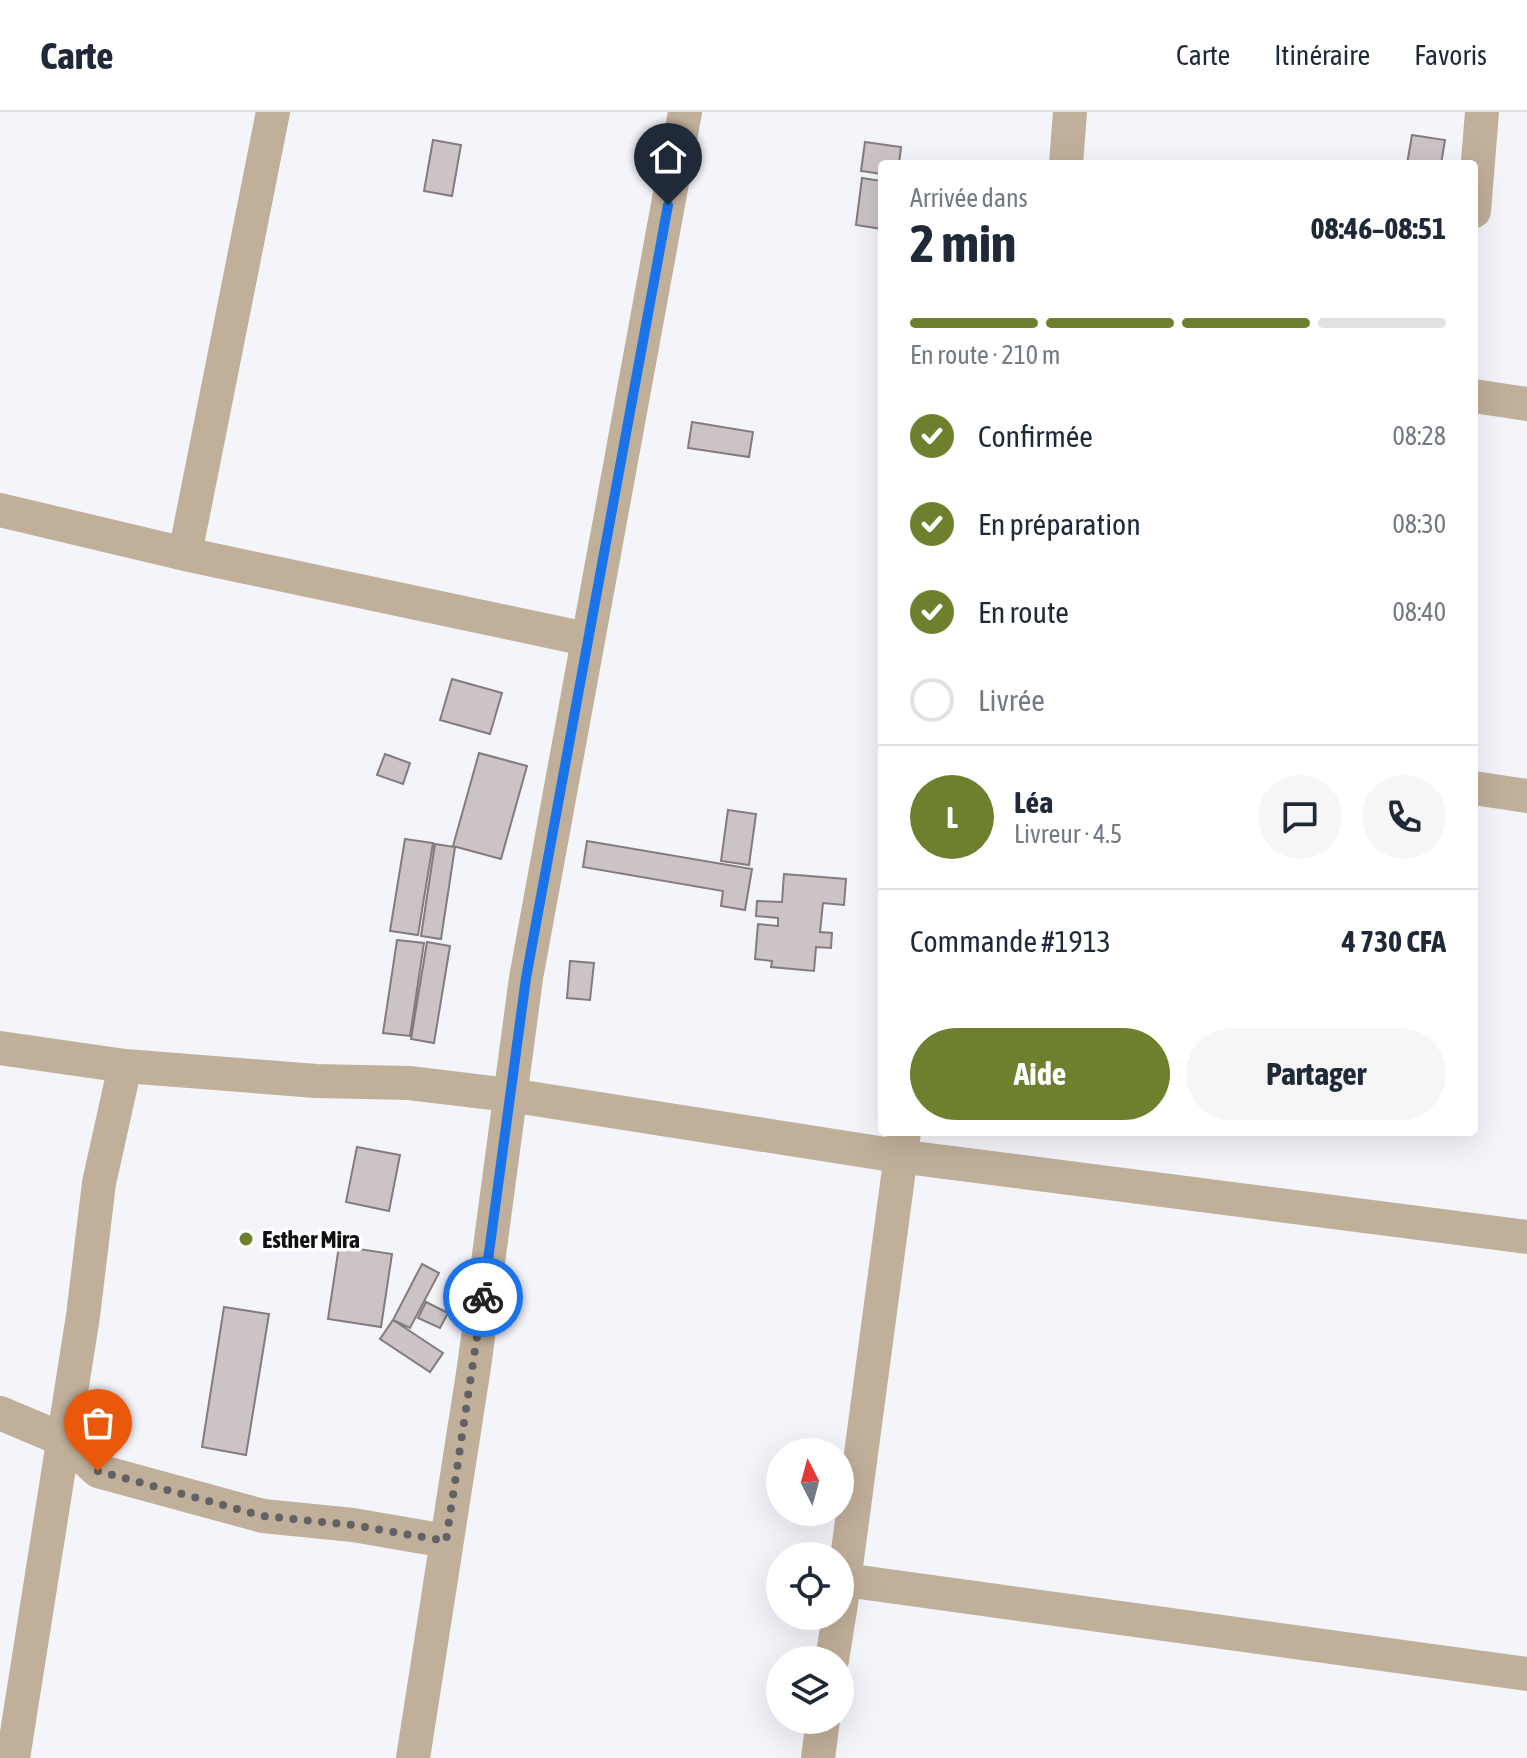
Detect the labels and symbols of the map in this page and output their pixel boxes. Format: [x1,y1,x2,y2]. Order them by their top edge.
pin [634,123,702,205]
place label: Esther Mira [262,1226,360,1253]
marker: Esther Mira [237,1230,255,1248]
courier [443,1257,523,1337]
pin [64,1389,132,1471]
north arrow [766,1438,854,1526]

